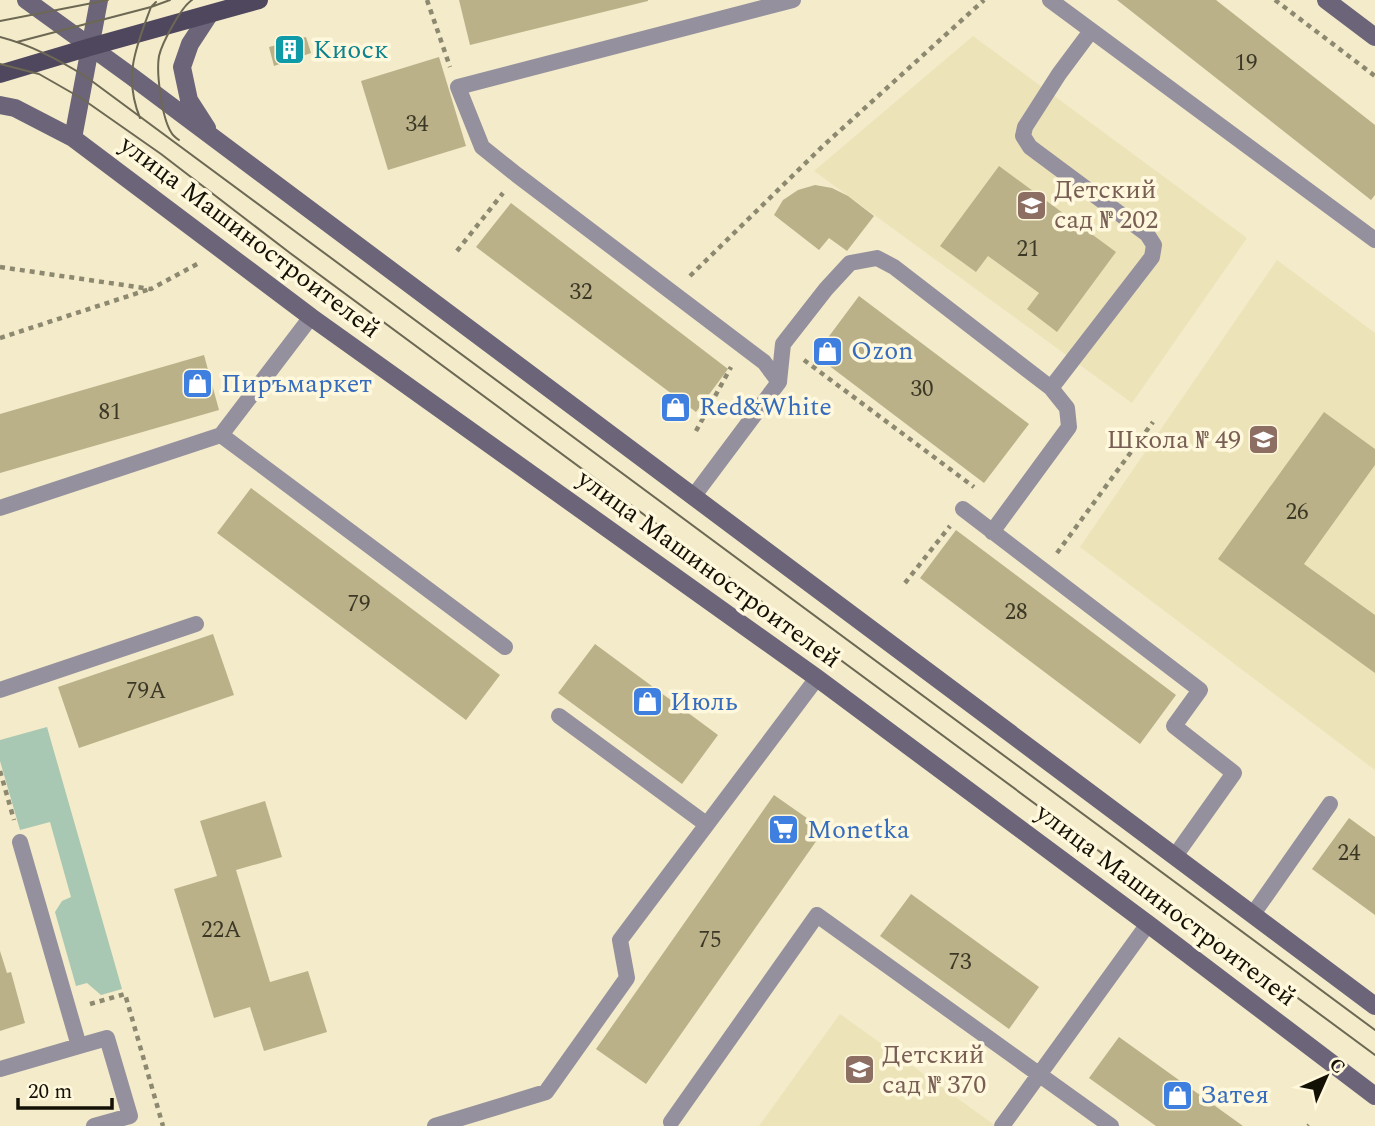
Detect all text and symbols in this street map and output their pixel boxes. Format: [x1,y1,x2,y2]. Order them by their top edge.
place label: Киоск [313,30,388,70]
building icon: Киоск [273,33,307,67]
house number: 19 [1235,46,1258,81]
house number: 34 [406,107,429,142]
street label: улица Машиностроителей [110,125,389,349]
place label: Детский сад № 202 [1054,170,1158,240]
school or university icon: Детский сад № 202 [1014,188,1048,222]
house number: 21 [1017,232,1040,267]
house number: 32 [570,275,593,310]
place label: Ozon [851,331,913,371]
shop icon: Ozon [811,334,845,368]
place label: Пиръмаркет [221,364,372,404]
shop icon: Пиръмаркет [181,367,215,401]
house number: 30 [911,372,934,407]
place label: Red&White [699,387,832,427]
shop icon: Red&White [659,390,693,424]
house number: 81 [99,395,122,430]
place label: Школа № 49 [1107,420,1241,460]
school or university icon: Школа № 49 [1247,423,1281,457]
street label: улица Машиностроителей [568,459,849,679]
house number: 26 [1286,495,1309,530]
house number: 79 [348,587,371,622]
house number: 28 [1005,595,1028,630]
house number: 79А [126,674,166,709]
place label: Июль [670,682,738,722]
shop icon: Июль [630,685,664,719]
street label: улица Машиностроителей [1026,793,1305,1017]
place label: Monetka [807,810,910,850]
supermarket icon: Monetka [767,813,801,847]
house number: 24 [1338,836,1361,871]
house number: 22А [201,913,241,948]
house number: 75 [699,923,722,958]
house number: 73 [949,945,972,980]
place label: Детский сад № 370 [882,1035,986,1105]
north arrow [1291,1042,1361,1112]
text: С [1322,1051,1352,1081]
school or university icon: Детский сад № 370 [842,1053,876,1087]
scale bar [18,1066,112,1110]
place label: Затея [1200,1075,1269,1115]
text: 20 m [28,1076,72,1108]
shop icon: Затея [1160,1078,1194,1112]

